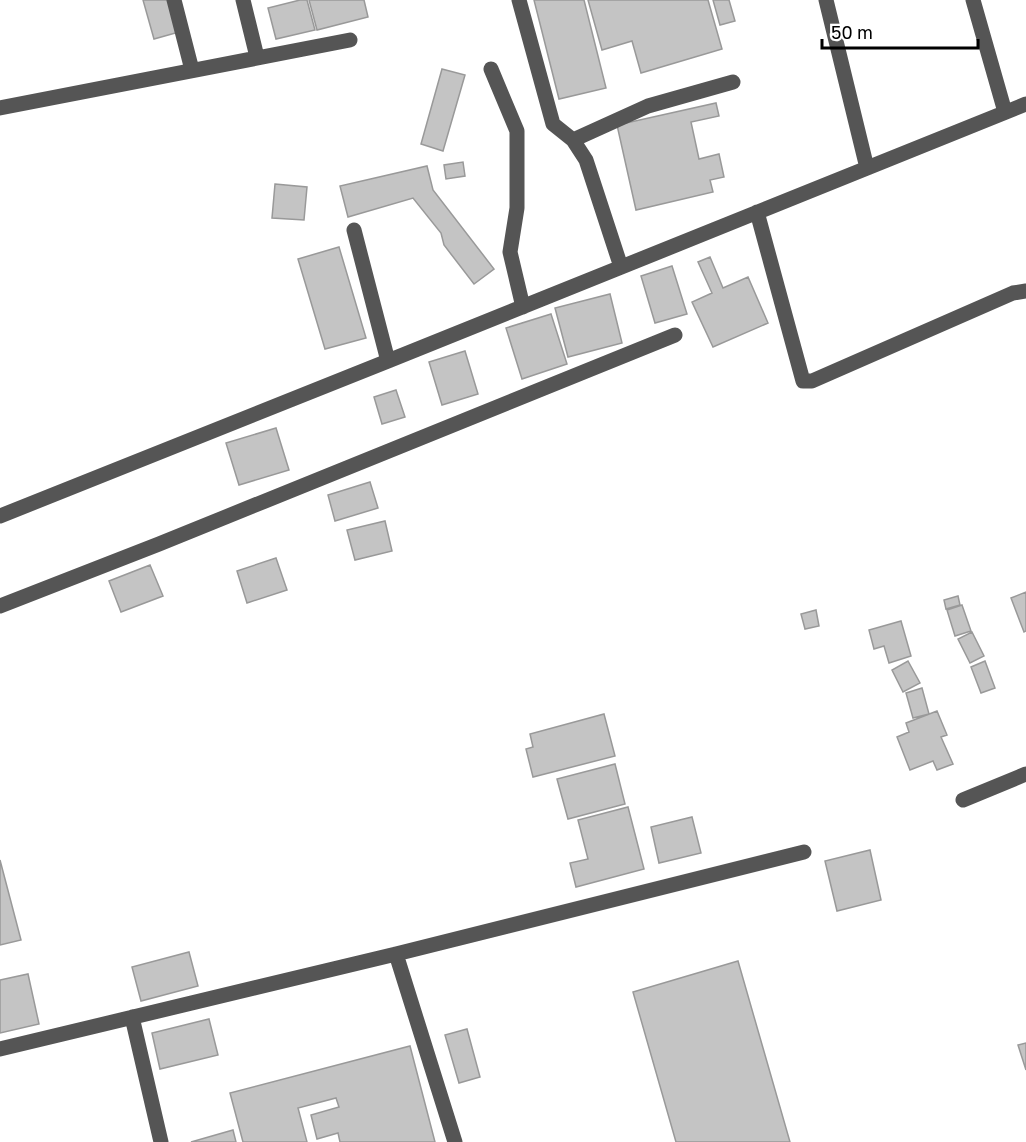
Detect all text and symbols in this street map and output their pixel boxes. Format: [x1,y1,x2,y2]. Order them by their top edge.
scale bar [822,12,978,50]
text: 50 m [831,21,873,43]

